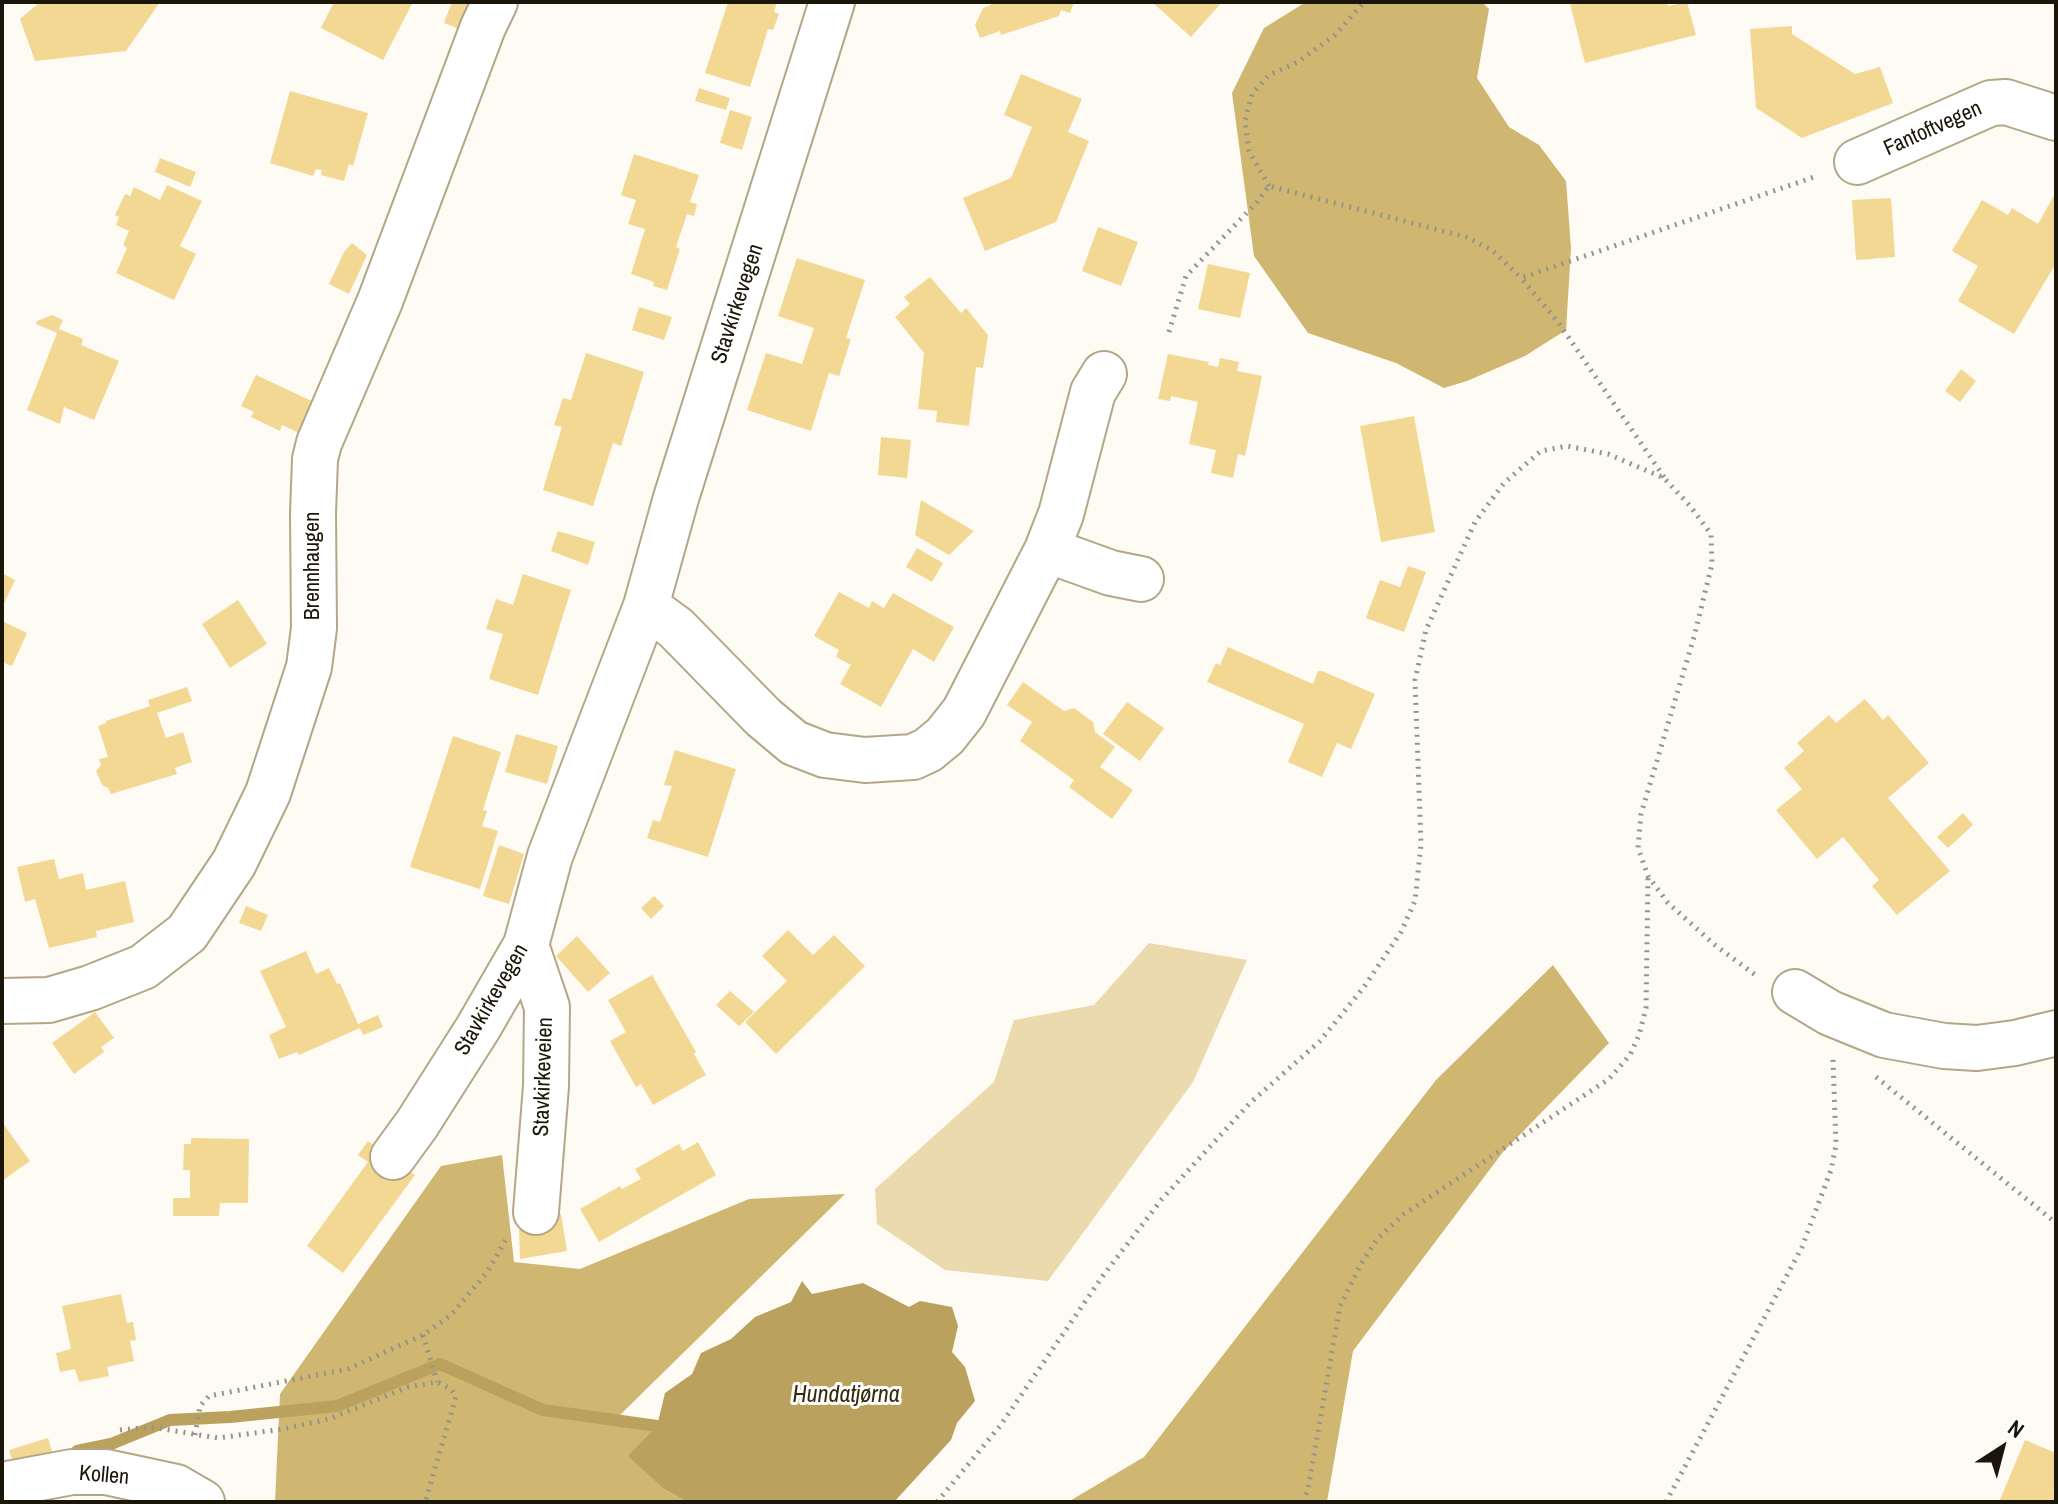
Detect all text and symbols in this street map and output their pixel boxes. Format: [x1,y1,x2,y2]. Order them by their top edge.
street label: Fantoftvegen [1880,96,1986,162]
street label: Stavkirkevegen [706,241,770,367]
street label: Brennhaugen [300,512,326,620]
street label: Stavkirkevegen [449,940,535,1060]
street label: Stavkirkeveien [529,1017,559,1137]
water label: Hundatjørna [792,1382,900,1410]
north arrow [1962,1408,2042,1488]
text: N [2002,1413,2030,1445]
street label: Kollen [78,1461,130,1491]

